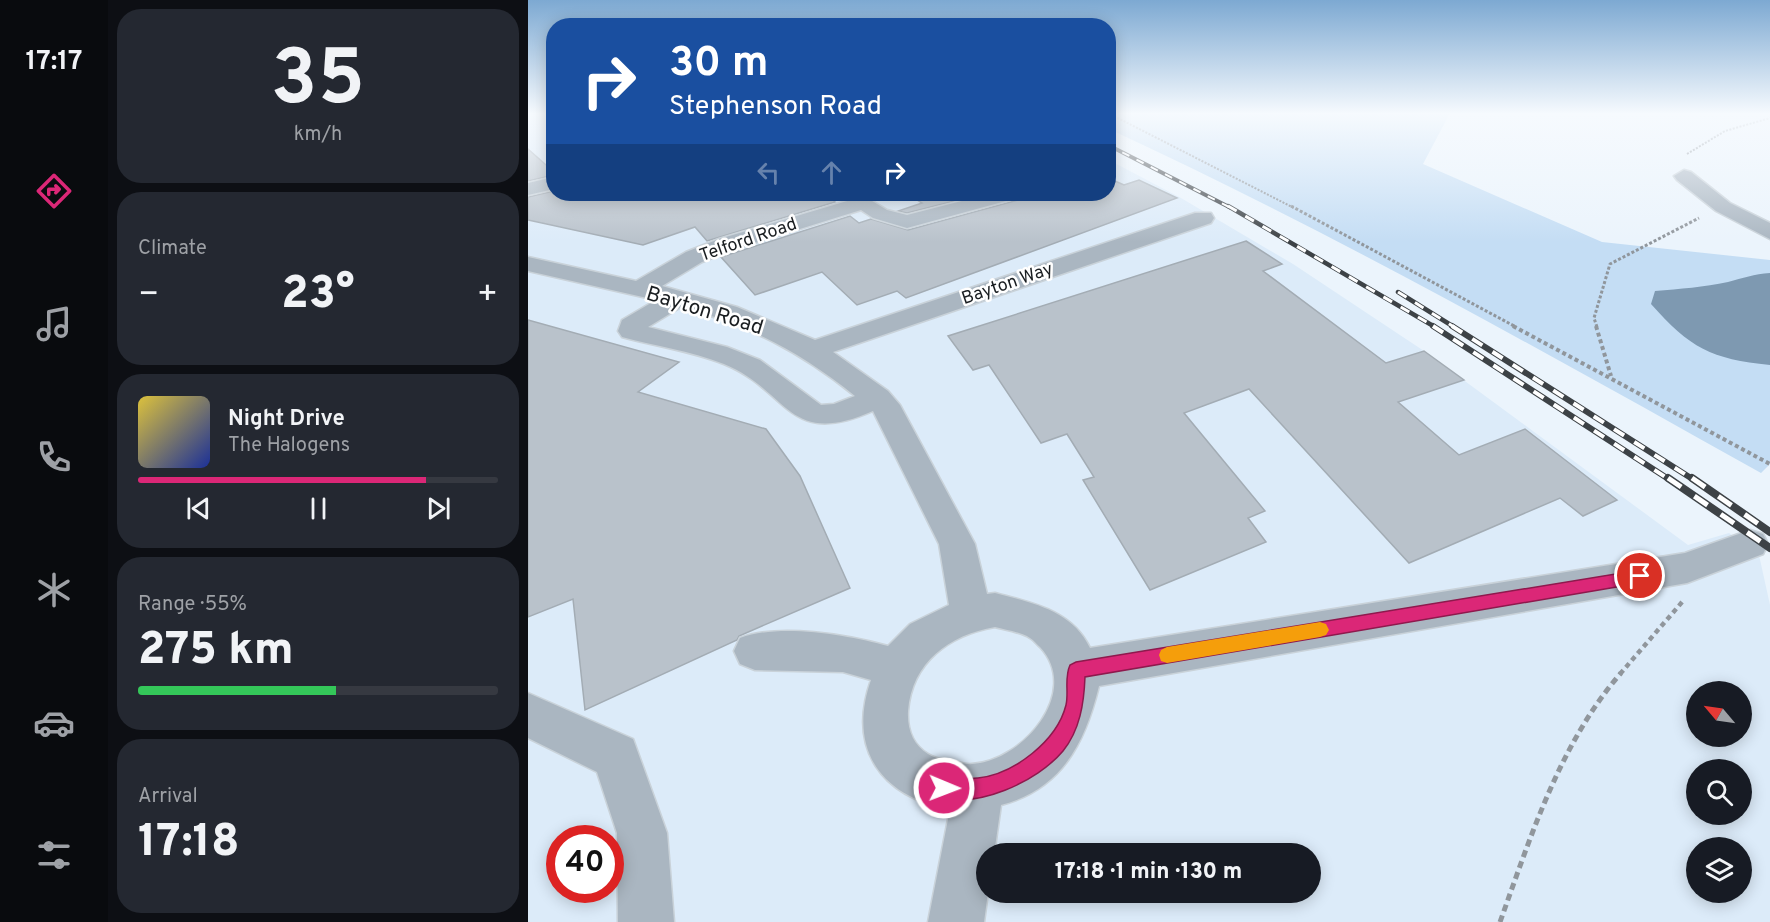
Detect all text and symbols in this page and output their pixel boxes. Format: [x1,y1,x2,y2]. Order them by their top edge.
text: 35 [271,33,365,132]
text: 30 m [669,38,768,91]
icon: right [570,42,648,120]
text: 17:17 [25,45,83,79]
text: Stephenson Road [669,90,882,124]
text: km/h [294,122,342,148]
icon: left [752,156,785,189]
icon: ahead [815,156,848,189]
icon: right [878,156,911,189]
icon: directions [33,170,75,212]
street label: Telford Road [697,213,800,268]
text: Climate [138,236,207,262]
street label: Bayton Way [959,258,1056,311]
text: 23° [281,267,355,324]
text: − [138,275,159,317]
text: + [477,275,498,317]
street label: Bayton Road [643,281,766,342]
icon: music [33,303,75,345]
text: Night Drive [228,406,345,433]
text: The Halogens [228,433,350,459]
icon: phone [33,436,75,478]
icon: previous [182,492,215,525]
icon: pause [302,492,335,525]
icon: next [422,492,455,525]
pin [1614,550,1665,601]
icon: arrive [1623,559,1656,592]
icon: climate [33,569,75,611]
text: Range · 55% [138,592,247,618]
text: 275 km [138,623,294,680]
north arrow [1686,681,1752,747]
map controls [1686,681,1752,903]
icon: car [33,702,75,744]
position arrow [912,756,976,820]
button: search [1686,759,1752,825]
text: Arrival [138,784,198,810]
text: 17:18 [138,815,240,872]
speed limit sign: 40 [546,825,624,903]
icon: filters [33,834,75,876]
button: layers [1686,837,1752,903]
text: 17:18 · 1 min · 130 m [1055,859,1242,886]

